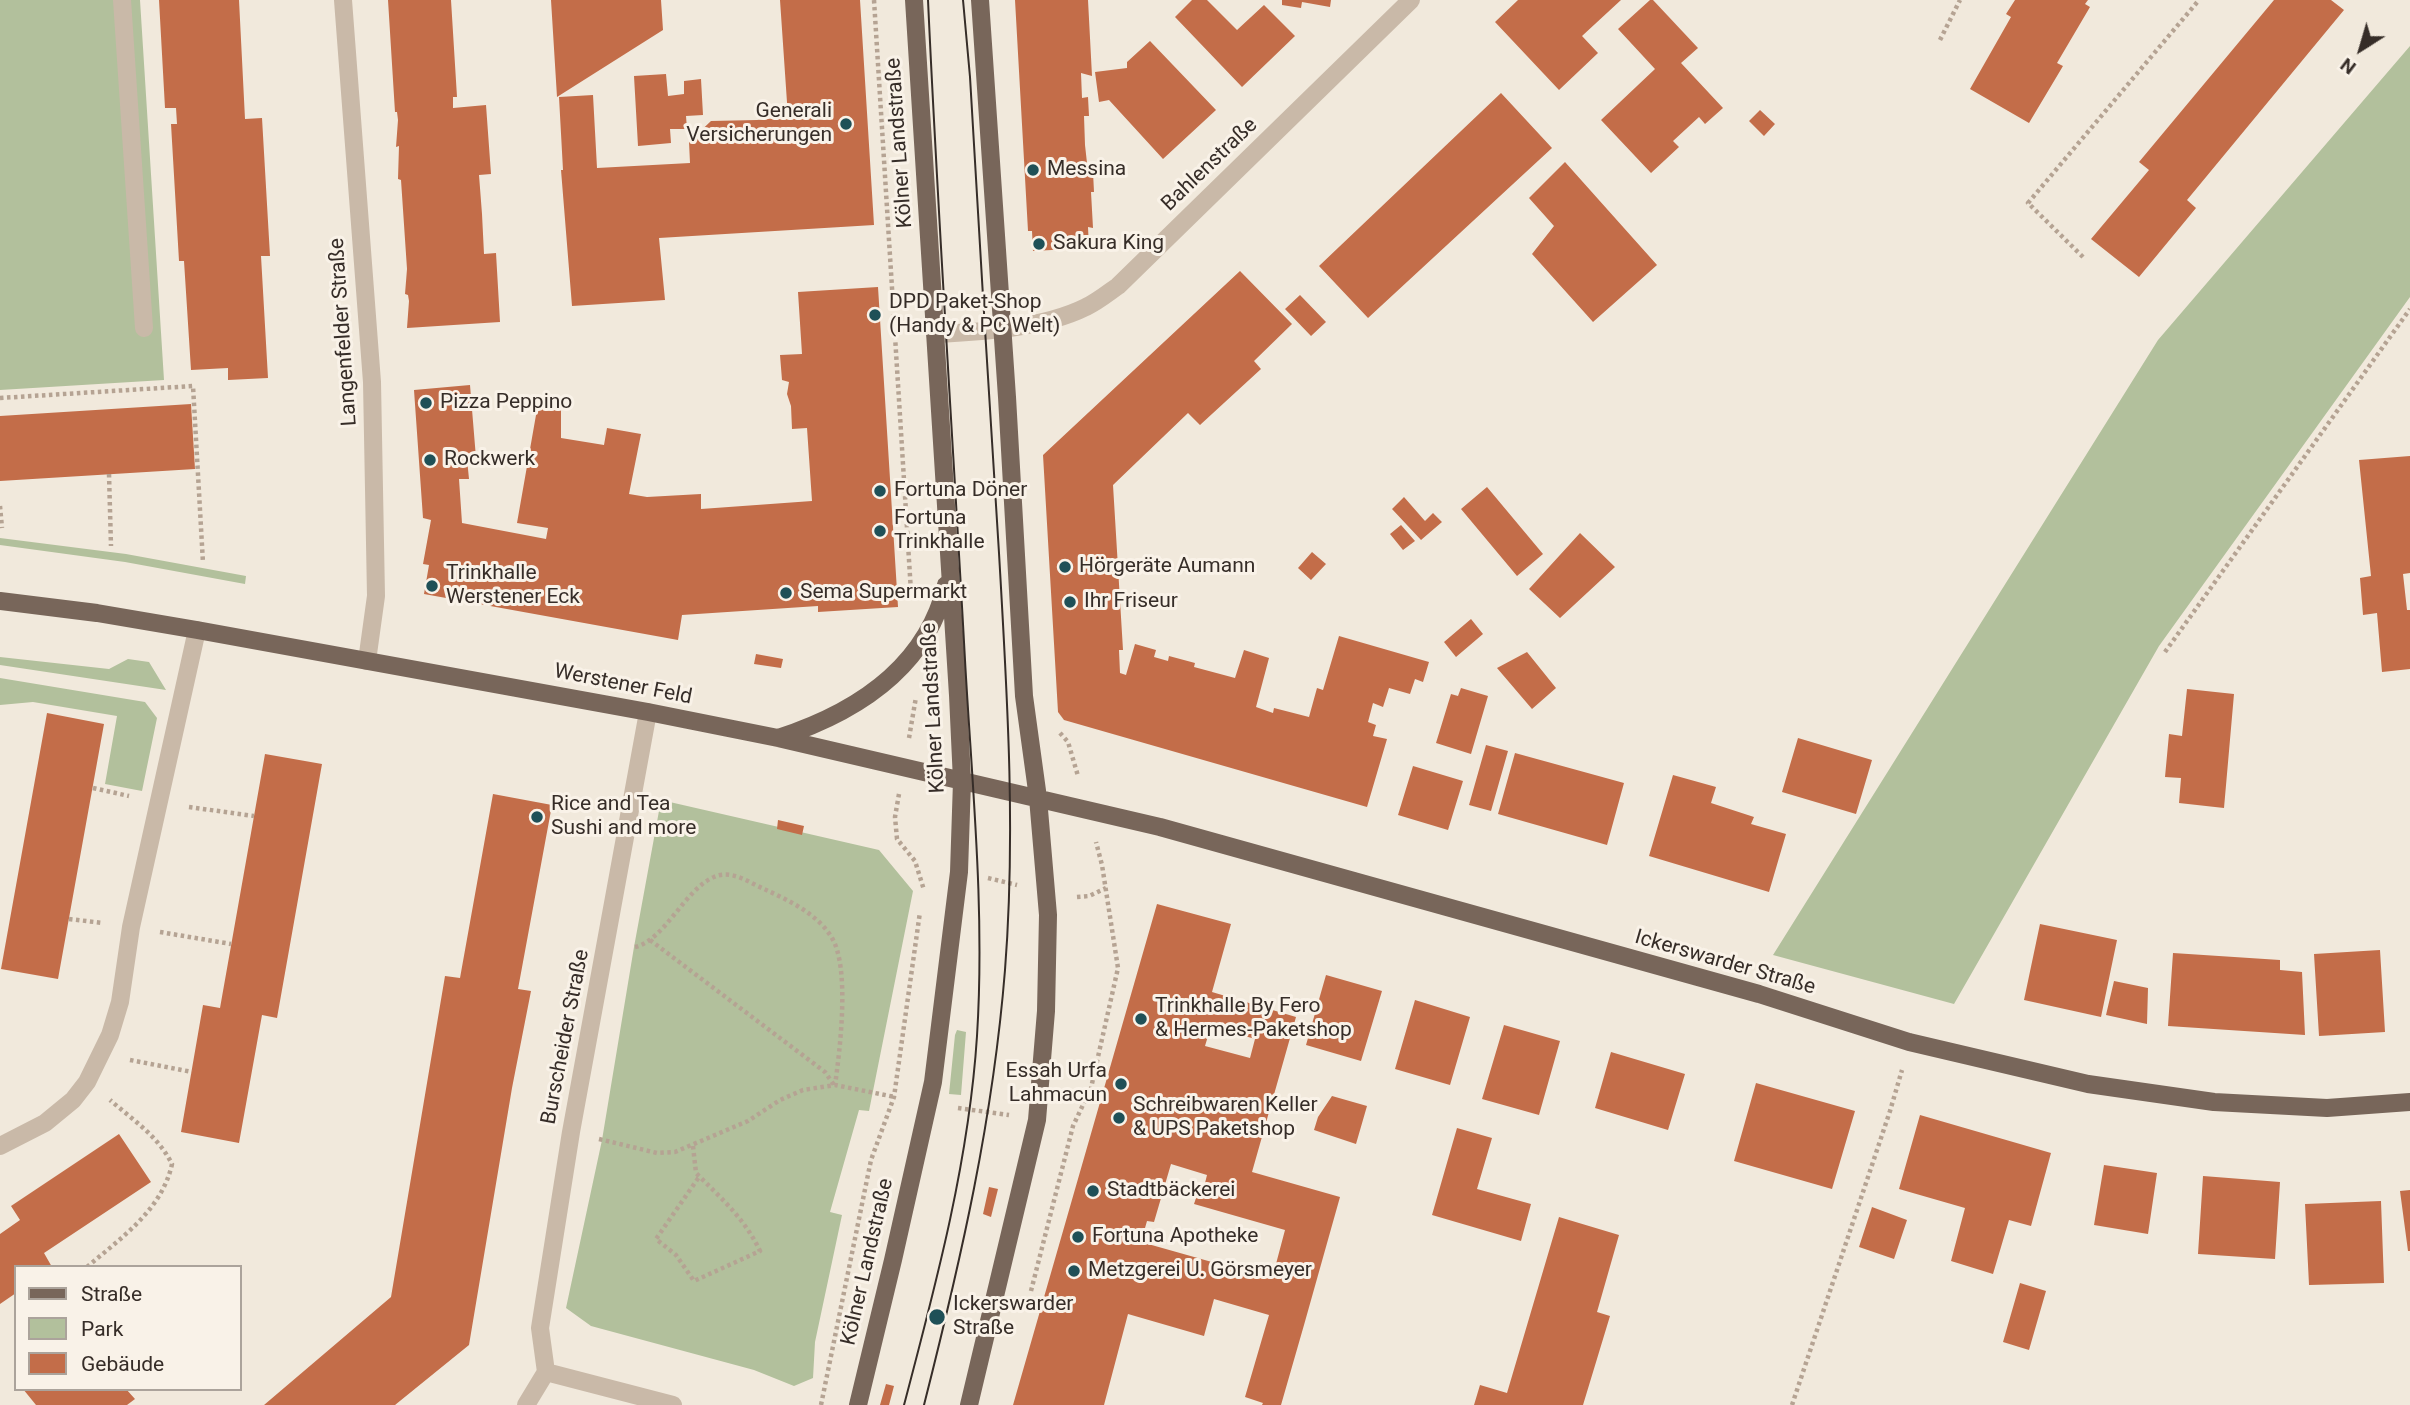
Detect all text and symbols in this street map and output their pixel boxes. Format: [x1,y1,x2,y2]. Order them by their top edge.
north arrow [2326,14,2396,84]
text: N [2336,53,2360,79]
street label: Kölner Landstraße [881,57,919,229]
place label: Generali Versicherungen [686,99,832,149]
street label: Bahlenstraße [1157,113,1263,217]
marker: Generali Versicherungen [838,116,854,132]
place label: Messina [1047,157,1126,183]
marker: Messina [1025,162,1041,178]
place label: Sakura King [1053,231,1164,257]
marker: Sakura King [1031,236,1047,252]
street label: Langenfelder Straße [325,237,363,427]
place label: DPD Paket-Shop (Handy & PC Welt) [889,290,1060,340]
marker: DPD Paket-Shop (Handy & PC Welt) [867,307,883,323]
place label: Pizza Peppino [440,390,572,416]
marker: Pizza Peppino [418,395,434,411]
place label: Rockwerk [444,447,535,473]
marker: Rockwerk [422,452,438,468]
place label: Fortuna Döner [894,478,1027,504]
marker: Fortuna Döner [872,483,888,499]
place label: Fortuna Trinkhalle [894,506,985,556]
marker: Fortuna Trinkhalle [872,523,888,539]
place label: Hörgeräte Aumann [1079,554,1255,580]
marker: Hörgeräte Aumann [1057,559,1073,575]
place label: Trinkhalle Werstener Eck [446,561,580,611]
marker: Trinkhalle Werstener Eck [424,578,440,594]
place label: Sema Supermarkt [800,580,967,606]
marker: Sema Supermarkt [778,585,794,601]
place label: Ihr Friseur [1084,589,1178,615]
marker: Ihr Friseur [1062,594,1078,610]
street label: Kölner Landstraße [917,622,951,794]
street label: Werstener Feld [552,659,694,711]
place label: Rice and Tea Sushi and more [551,792,696,842]
marker: Rice and Tea Sushi and more [529,809,545,825]
street label: Ickerswarder Straße [1632,925,1818,1001]
street label: Burscheider Straße [537,947,595,1127]
place label: Trinkhalle By Fero & Hermes-Paketshop [1155,994,1352,1044]
marker: Trinkhalle By Fero & Hermes-Paketshop [1133,1011,1149,1027]
place label: Essah Urfa Lahmacun [1006,1059,1107,1109]
marker: Essah Urfa Lahmacun [1113,1076,1129,1092]
place label: Schreibwaren Keller & UPS Paketshop [1133,1093,1318,1143]
marker: Schreibwaren Keller & UPS Paketshop [1111,1110,1127,1126]
street label: Kölner Landstraße [837,1176,899,1348]
place label: Stadtbäckerei [1107,1178,1235,1204]
marker: Stadtbäckerei [1085,1183,1101,1199]
place label: Fortuna Apotheke [1092,1224,1258,1250]
marker: Fortuna Apotheke [1070,1229,1086,1245]
place label: Metzgerei U. Görsmeyer [1088,1258,1312,1284]
marker: Metzgerei U. Görsmeyer [1066,1263,1082,1279]
legend [14,1265,242,1391]
text: Straße [81,1282,142,1306]
place label: Ickerswarder Straße [953,1292,1073,1342]
marker: Ickerswarder Straße [927,1307,947,1327]
text: Park [81,1317,123,1341]
text: Gebäude [81,1352,164,1376]

